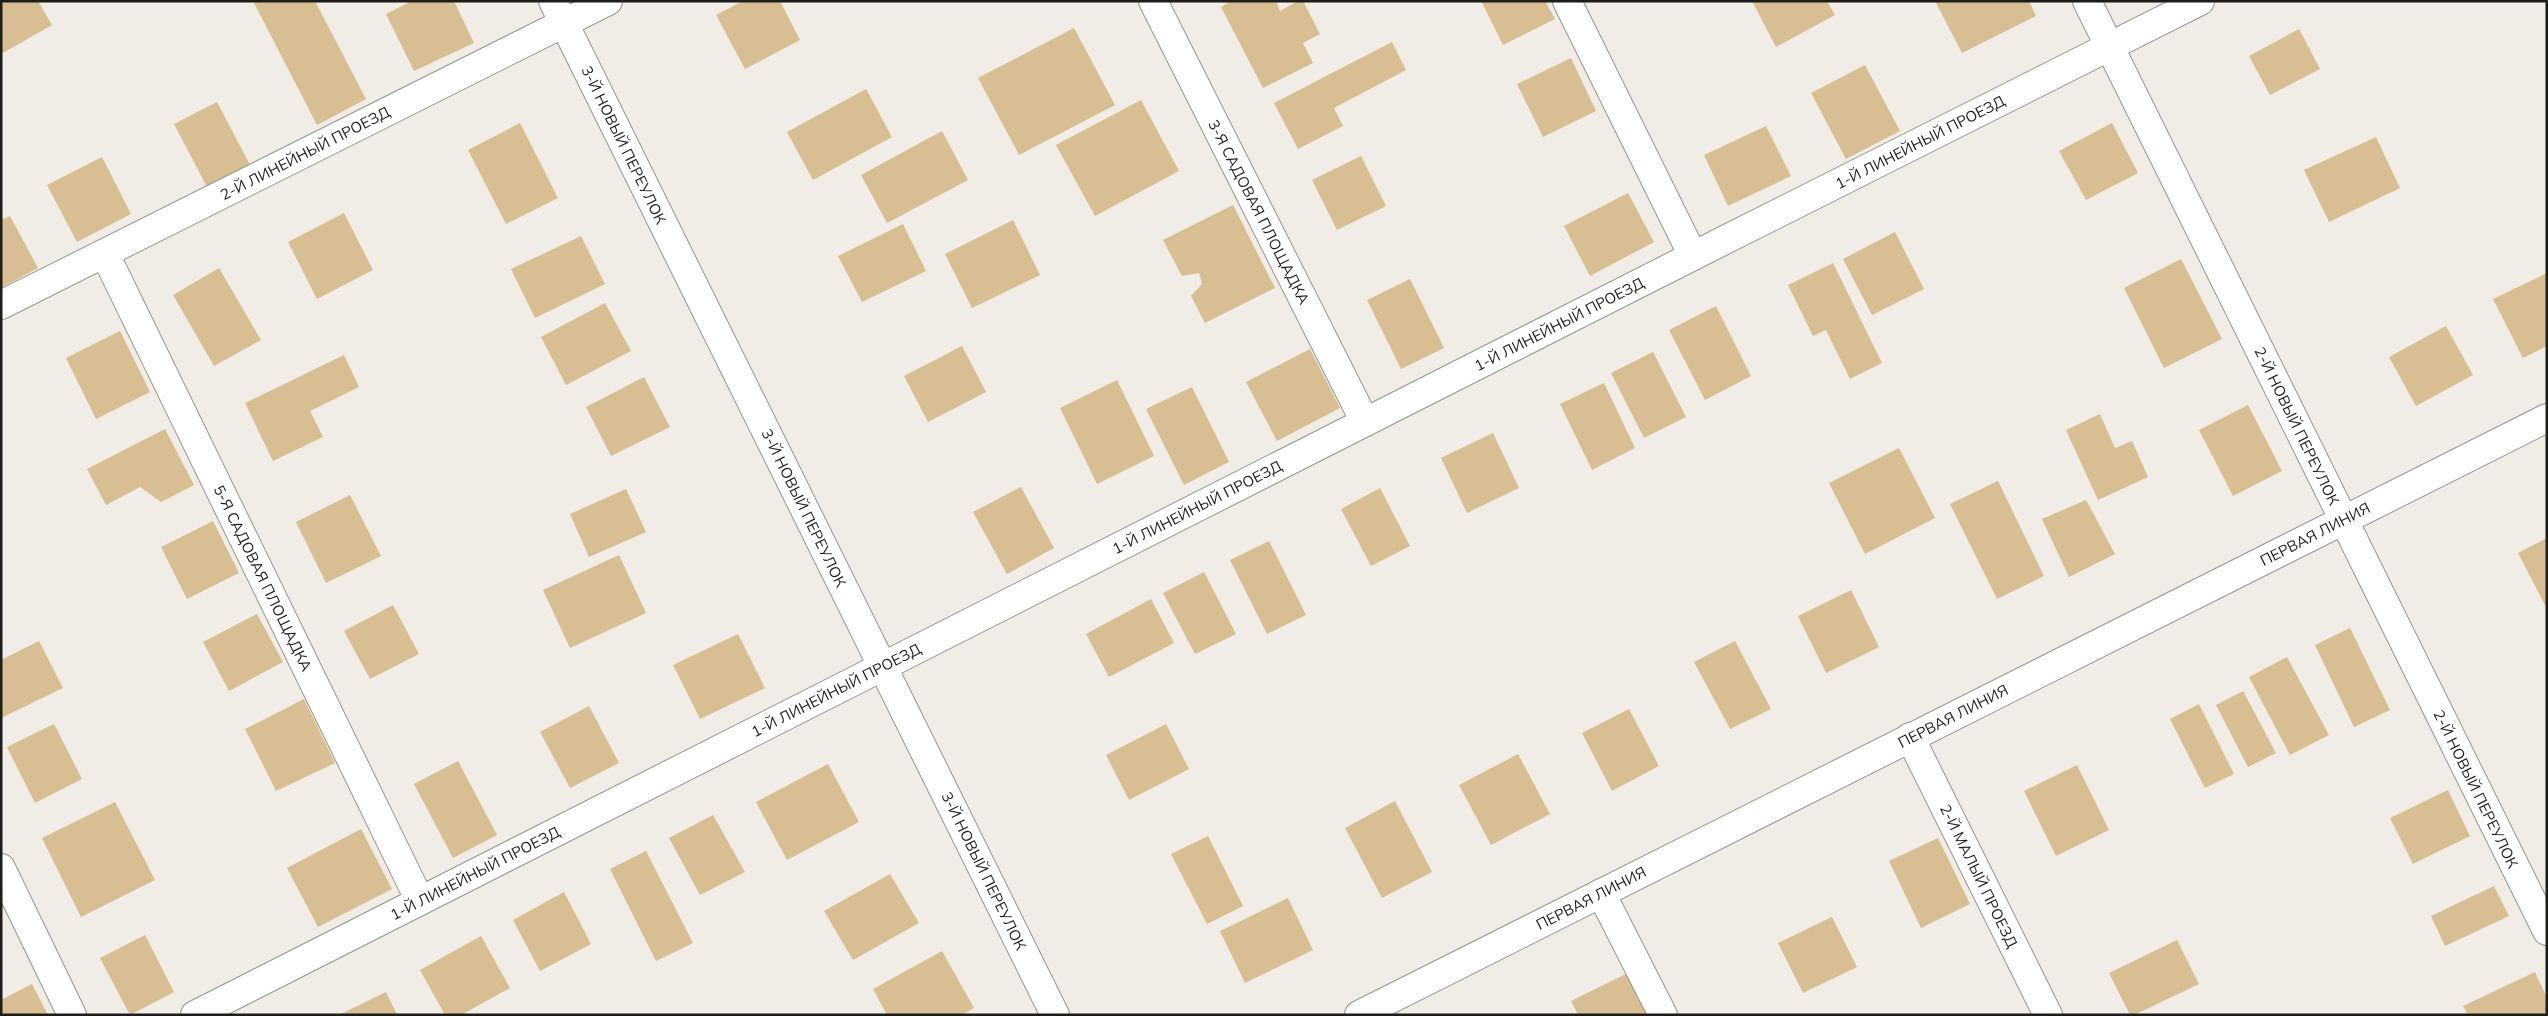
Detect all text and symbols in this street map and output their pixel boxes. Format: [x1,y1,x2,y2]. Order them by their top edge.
street label: 3-Й НОВЫЙ ПЕРЕУЛОК [577,63,671,227]
street label: 1-Й ЛИНЕЙНЫЙ ПРОЕЗД [1832,91,2008,193]
street label: 2-Й ЛИНЕЙНЫЙ ПРОЕЗД [217,102,393,204]
street label: 3-Я САДОВАЯ ПЛОЩАДКА [1204,117,1314,307]
street label: 1-Й ЛИНЕЙНЫЙ ПРОЕЗД [1471,273,1647,375]
street label: 2-Й НОВЫЙ ПЕРЕУЛОК [2250,344,2344,508]
street label: 3-Й НОВЫЙ ПЕРЕУЛОК [757,426,851,590]
street label: 1-Й ЛИНЕЙНЫЙ ПРОЕЗД [1109,456,1285,558]
street label: 5-Я САДОВАЯ ПЛОЩАДКА [210,482,316,674]
street label: ПЕРВАЯ ЛИНИЯ [2257,498,2373,570]
street label: 1-Й ЛИНЕЙНЫЙ ПРОЕЗД [748,639,924,741]
street label: ПЕРВАЯ ЛИНИЯ [1895,680,2011,752]
street label: 2-Й НОВЫЙ ПЕРЕУЛОК [2429,707,2523,871]
street label: 3-Й НОВЫЙ ПЕРЕУЛОК [937,789,1031,953]
street label: 2-Й МАЛЫЙ ПРОЕЗД [1936,801,2022,951]
street label: 1-Й ЛИНЕЙНЫЙ ПРОЕЗД [387,822,563,924]
street label: ПЕРВАЯ ЛИНИЯ [1533,862,1649,934]

